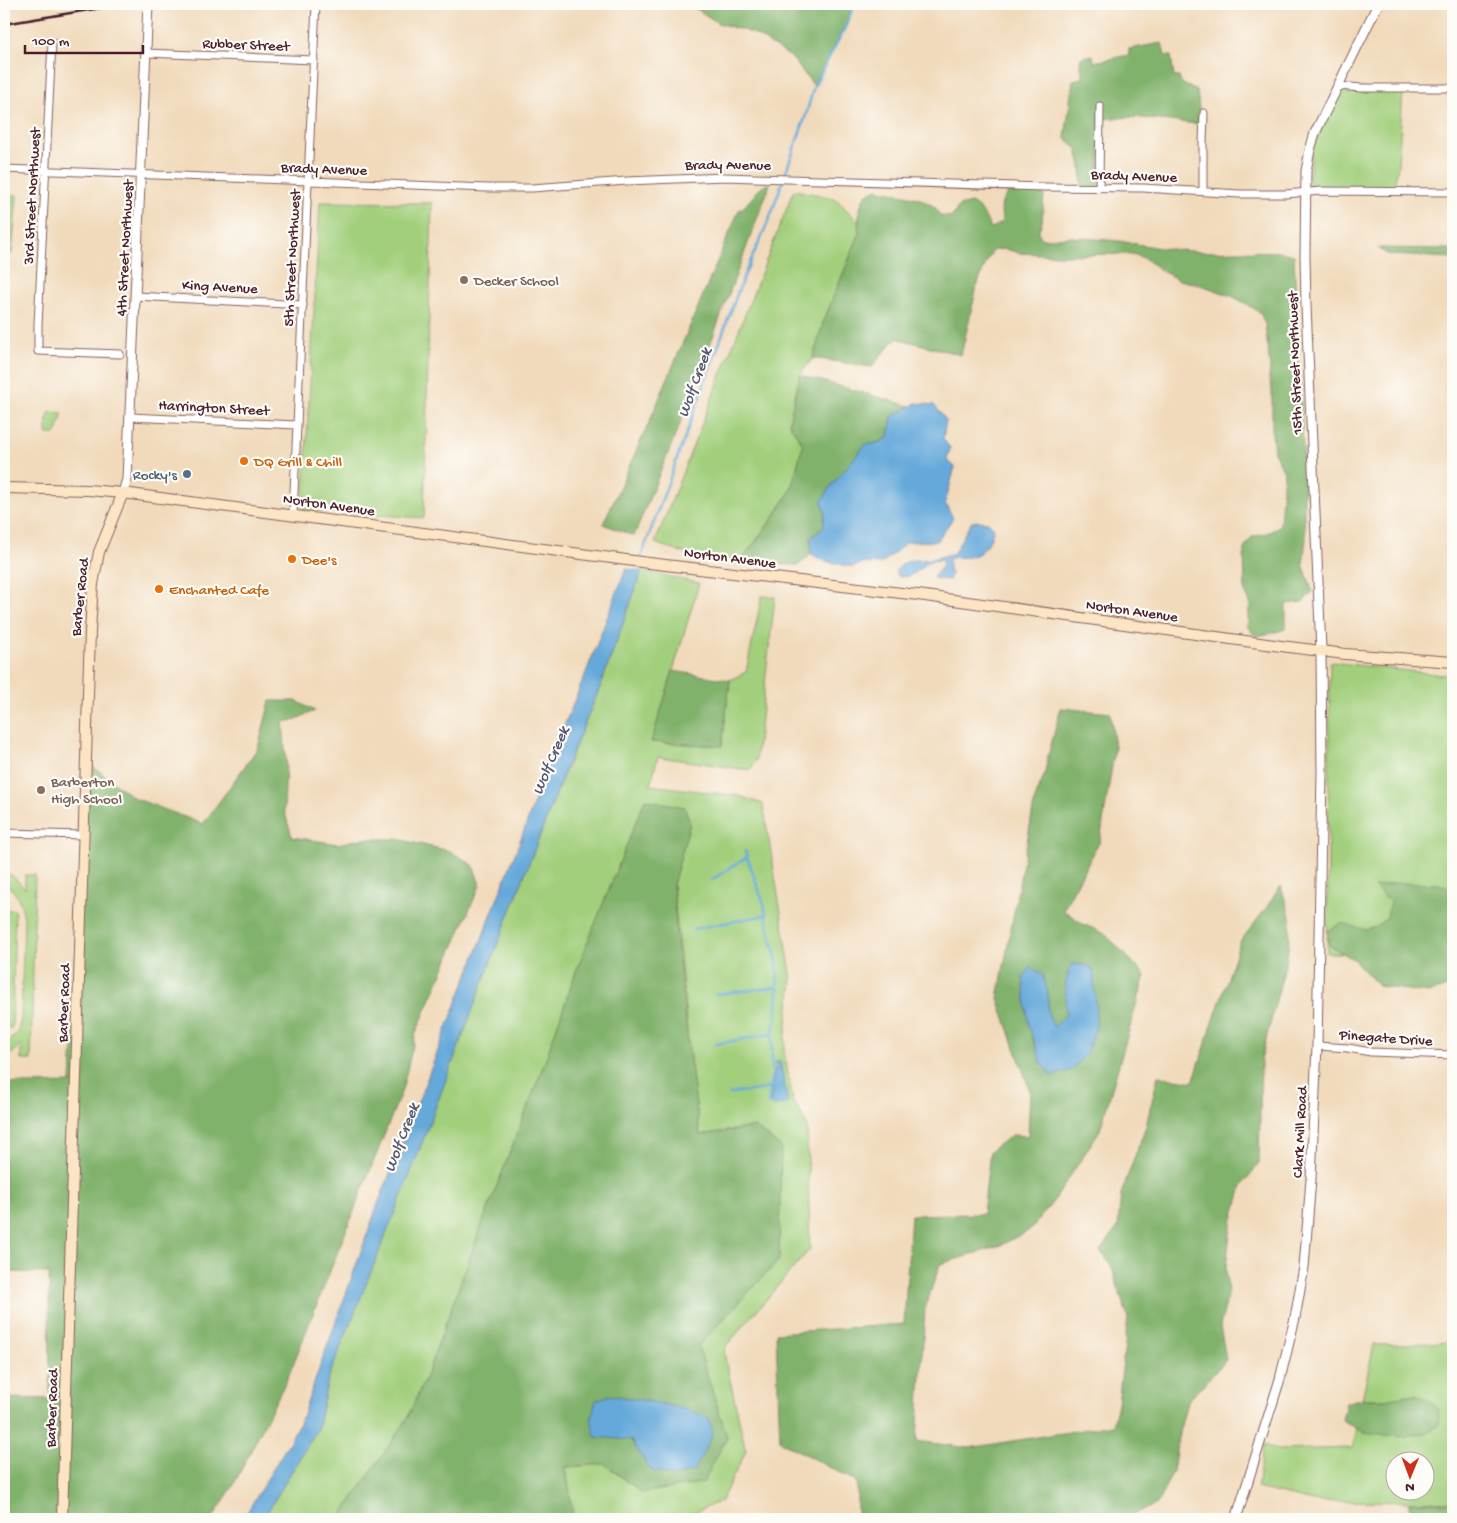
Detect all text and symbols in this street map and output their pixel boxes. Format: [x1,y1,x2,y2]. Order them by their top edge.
scale bar [25,22,142,54]
text: 100 m [31,33,70,51]
street label: Rubber Street [202,35,292,57]
street label: 3rd Street Northwest [20,125,46,266]
street label: Brady Avenue [684,157,771,175]
street label: Brady Avenue [280,159,368,181]
street label: Brady Avenue [1090,166,1178,188]
street label: 4th Street Northwest [113,178,139,317]
street label: 5th Street Northwest [280,187,306,327]
place label: Decker School [473,273,559,291]
marker: Decker School [458,274,470,286]
street label: King Avenue [182,277,258,299]
street label: 15th Street Northwest [1284,289,1308,436]
water label: Wolf Creek [675,344,718,420]
street label: Harrington Street [158,397,272,421]
place label: DQ Grill & Chill [253,454,342,472]
marker: DQ Grill & Chill [238,455,250,467]
place label: Rocky's [133,467,177,485]
marker: Rocky's [181,468,193,480]
street label: Norton Avenue [282,491,376,521]
street label: Norton Avenue [683,544,777,574]
place label: Dee's [301,552,337,570]
marker: Dee's [286,553,298,565]
street label: Barber Road [68,556,94,638]
place label: Enchanted Cafe [169,582,269,600]
marker: Enchanted Cafe [153,583,165,595]
street label: Norton Avenue [1085,597,1179,627]
water label: Wolf Creek [529,723,576,798]
place label: Barberton High School [50,774,122,809]
marker: Barberton High School [35,784,47,796]
street label: Barber Road [55,962,75,1044]
street label: Pinegate Drive [1338,1027,1433,1051]
street label: Clark Mill Road [1290,1085,1312,1178]
water label: Wolf Creek [381,1099,426,1175]
street label: Barber Road [43,1367,63,1449]
north arrow [1384,1450,1434,1500]
text: N [1405,1478,1415,1495]

